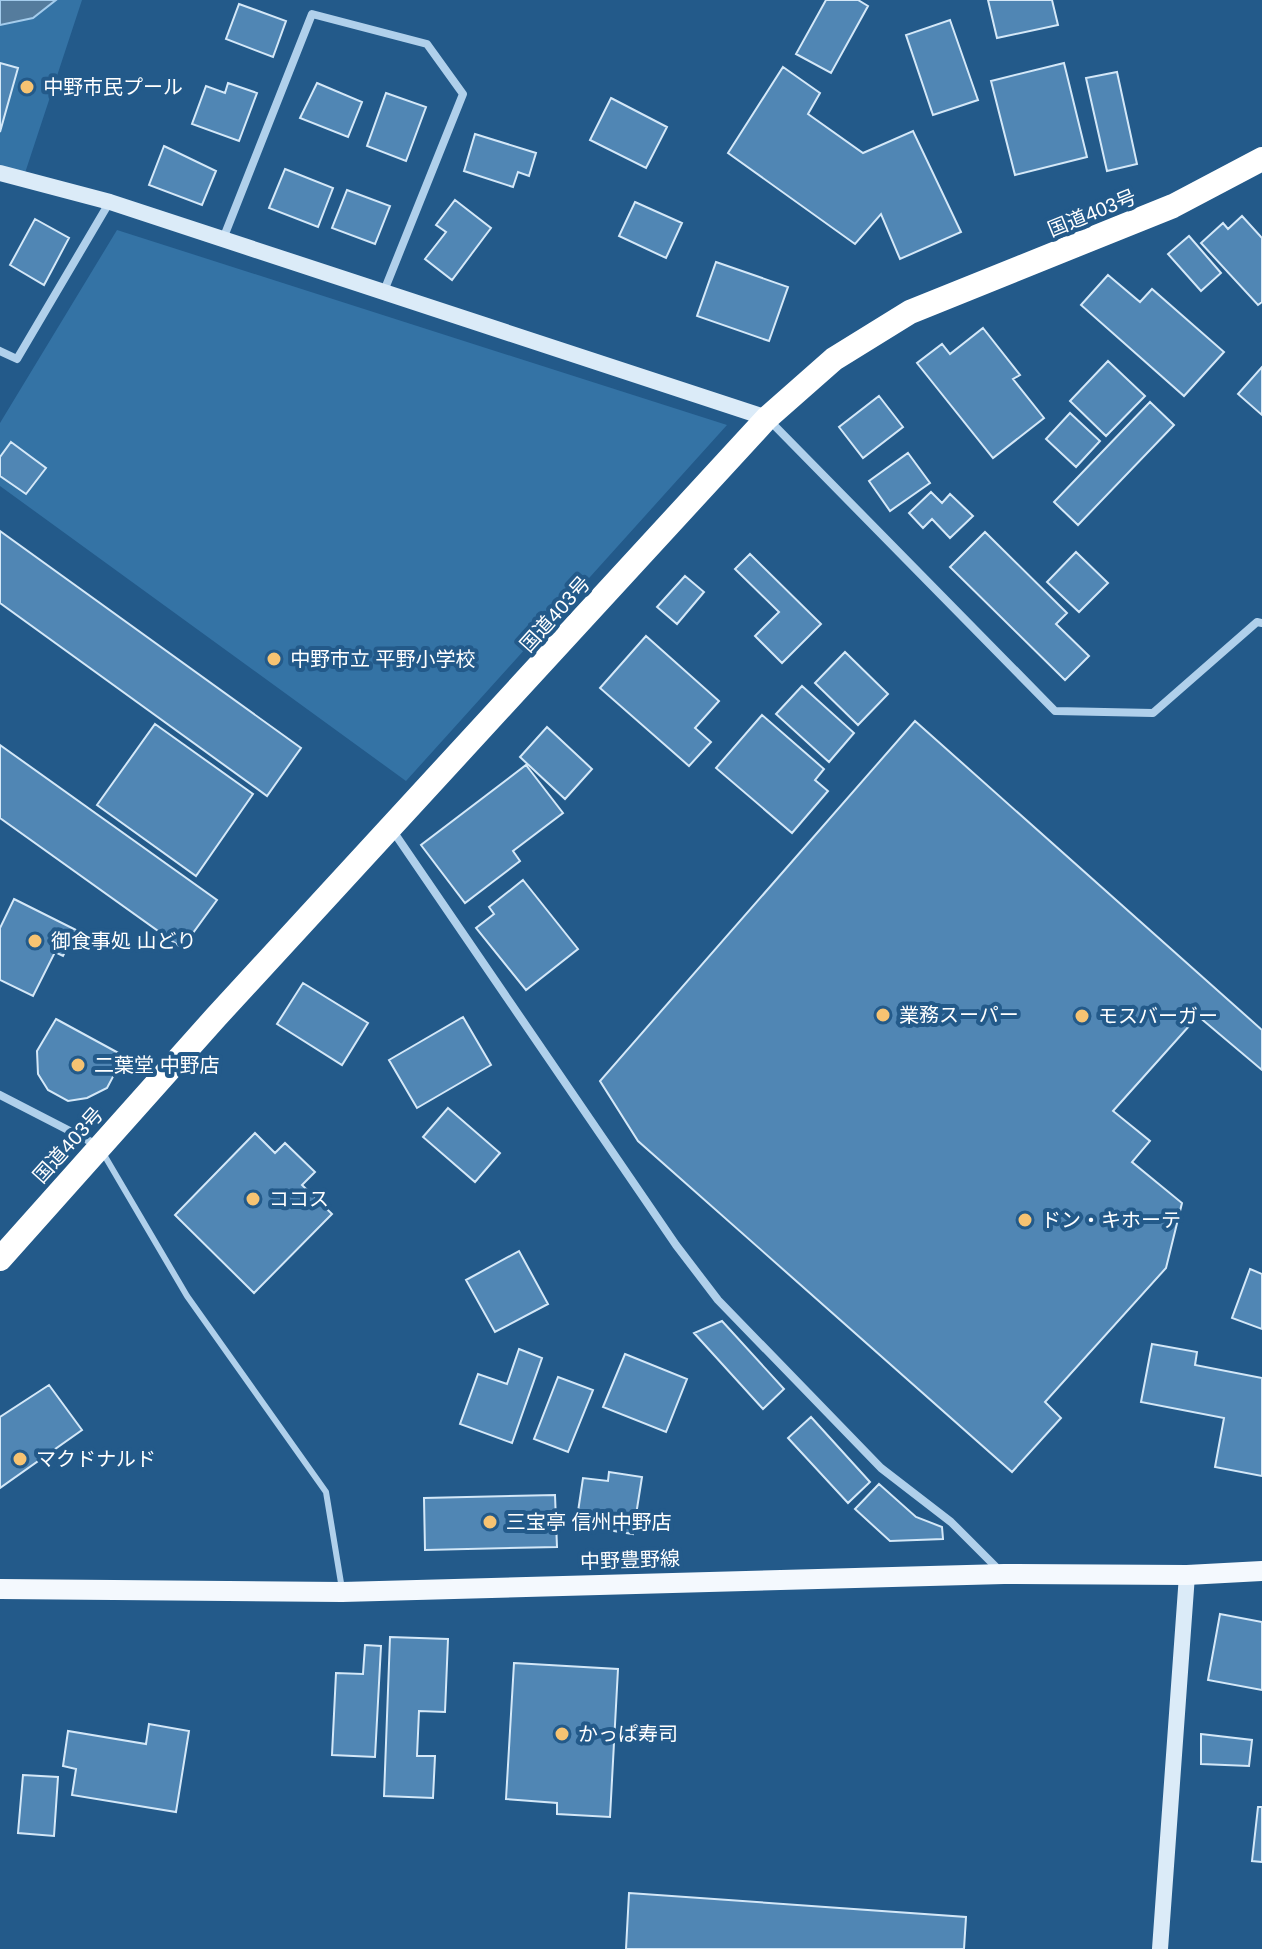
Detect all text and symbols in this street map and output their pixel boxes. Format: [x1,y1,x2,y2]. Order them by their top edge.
place label: 中野市民プール [43,76,183,98]
marker: 中野市民プール [18,78,36,96]
street label: 国道403号 [1045,185,1139,241]
street label: 国道403号 [516,572,594,656]
place label: 中野市立 平野小学校 [290,648,476,670]
marker: 中野市立 平野小学校 [265,650,283,668]
place label: 御食事処 山どり [51,930,197,952]
marker: 御食事処 山どり [26,932,44,950]
place label: 業務スーパー [899,1004,1019,1026]
place label: モスバーガー [1098,1005,1218,1027]
marker: 業務スーパー [874,1006,892,1024]
marker: モスバーガー [1073,1007,1091,1025]
place label: 二葉堂 中野店 [94,1054,220,1076]
marker: 二葉堂 中野店 [69,1056,87,1074]
street label: 国道403号 [29,1103,107,1187]
place label: ココス [269,1188,329,1210]
marker: ココス [244,1190,262,1208]
place label: ドン・キホーテ [1041,1209,1181,1231]
marker: ドン・キホーテ [1016,1211,1034,1229]
place label: マクドナルド [36,1448,156,1470]
marker: マクドナルド [11,1450,29,1468]
place label: 三宝亭 信州中野店 [506,1511,672,1533]
marker: 三宝亭 信州中野店 [481,1513,499,1531]
street label: 中野豊野線 [580,1547,680,1573]
place label: かっぱ寿司 [578,1723,678,1745]
marker: かっぱ寿司 [553,1725,571,1743]

